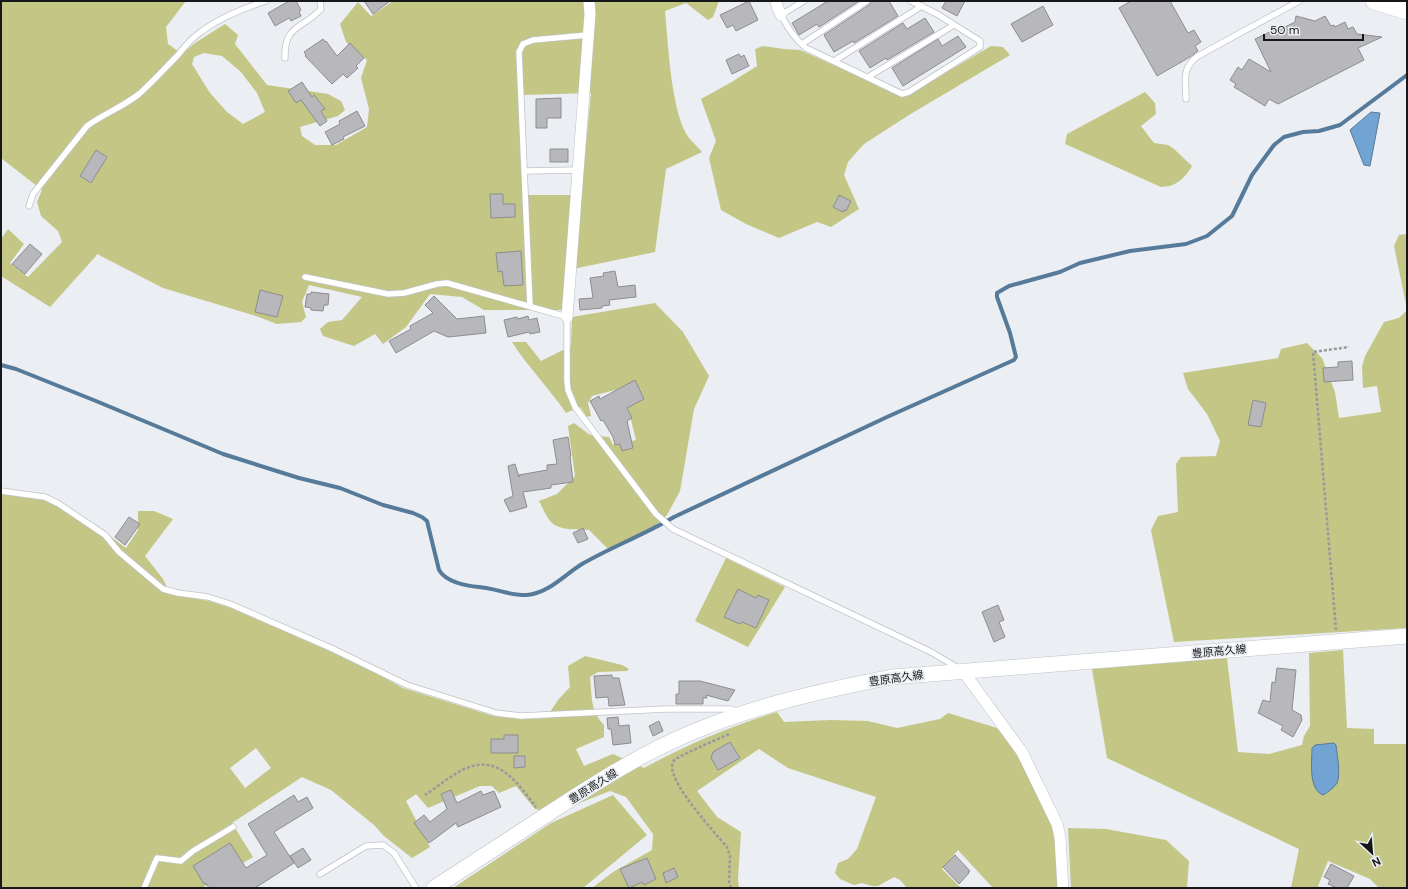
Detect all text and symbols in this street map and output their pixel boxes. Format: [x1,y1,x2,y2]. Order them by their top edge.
scale bar [1264,16,1363,42]
text: 50 m [1270,22,1299,38]
street label: 豊原高久線 [1191,642,1247,660]
street label: 豊原高久線 [868,667,924,689]
street label: 豊原高久線 [566,765,620,807]
north arrow [1352,833,1392,873]
text: N [1370,854,1383,870]

